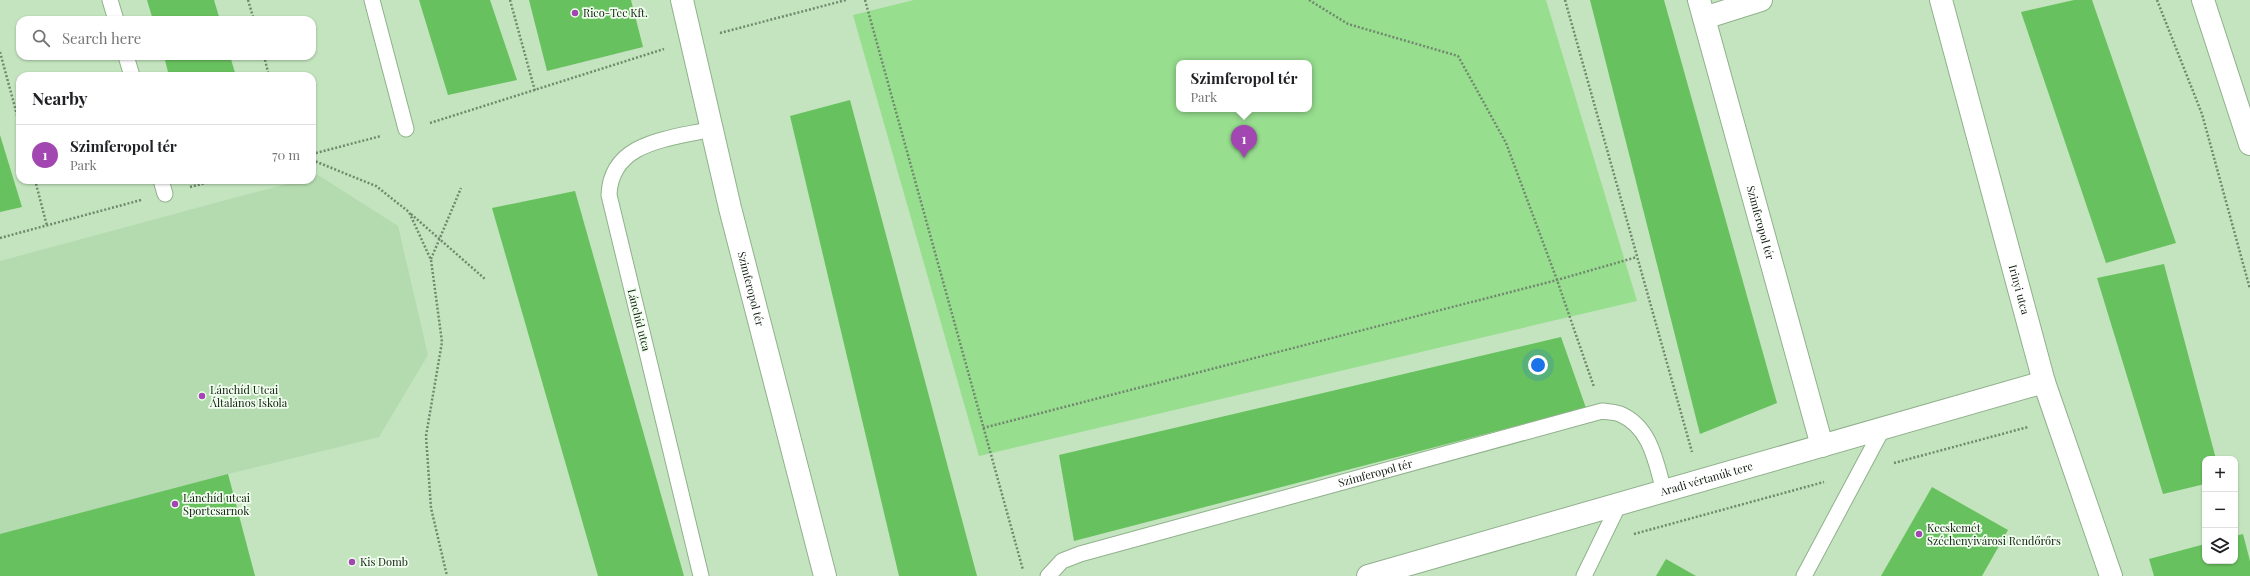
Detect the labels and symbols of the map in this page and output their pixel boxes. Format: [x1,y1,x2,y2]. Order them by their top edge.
place label: Rico-Tec Kft. [583,5,648,20]
marker: Rico-Tec Kft. [570,8,580,18]
pin: 1 [1231,125,1257,158]
street label: Szimferopol tér [1744,184,1778,261]
street label: Szimferopol tér [735,250,768,328]
street label: Irinyi utca [2006,263,2034,317]
street label: Lánchíd utca [624,287,655,353]
your location [1528,355,1548,375]
place label: Lánchíd Utcai Általános Iskola [209,382,288,410]
marker: Lánchíd Utcai Általános Iskola [197,391,207,401]
street label: Szimferopol tér [1336,455,1414,490]
street label: Aradi vértanúk tere [1657,458,1755,499]
place label: Lánchíd utcai Sportcsarnok [183,490,250,518]
marker: Lánchíd utcai Sportcsarnok [170,499,180,509]
place label: Kecskemét Széchenyivárosi Rendőrőrs [1927,520,2061,548]
marker: Kecskemét Széchenyivárosi Rendőrőrs [1914,529,1924,539]
place label: Kis Domb [360,554,408,569]
marker: Kis Domb [347,557,357,567]

